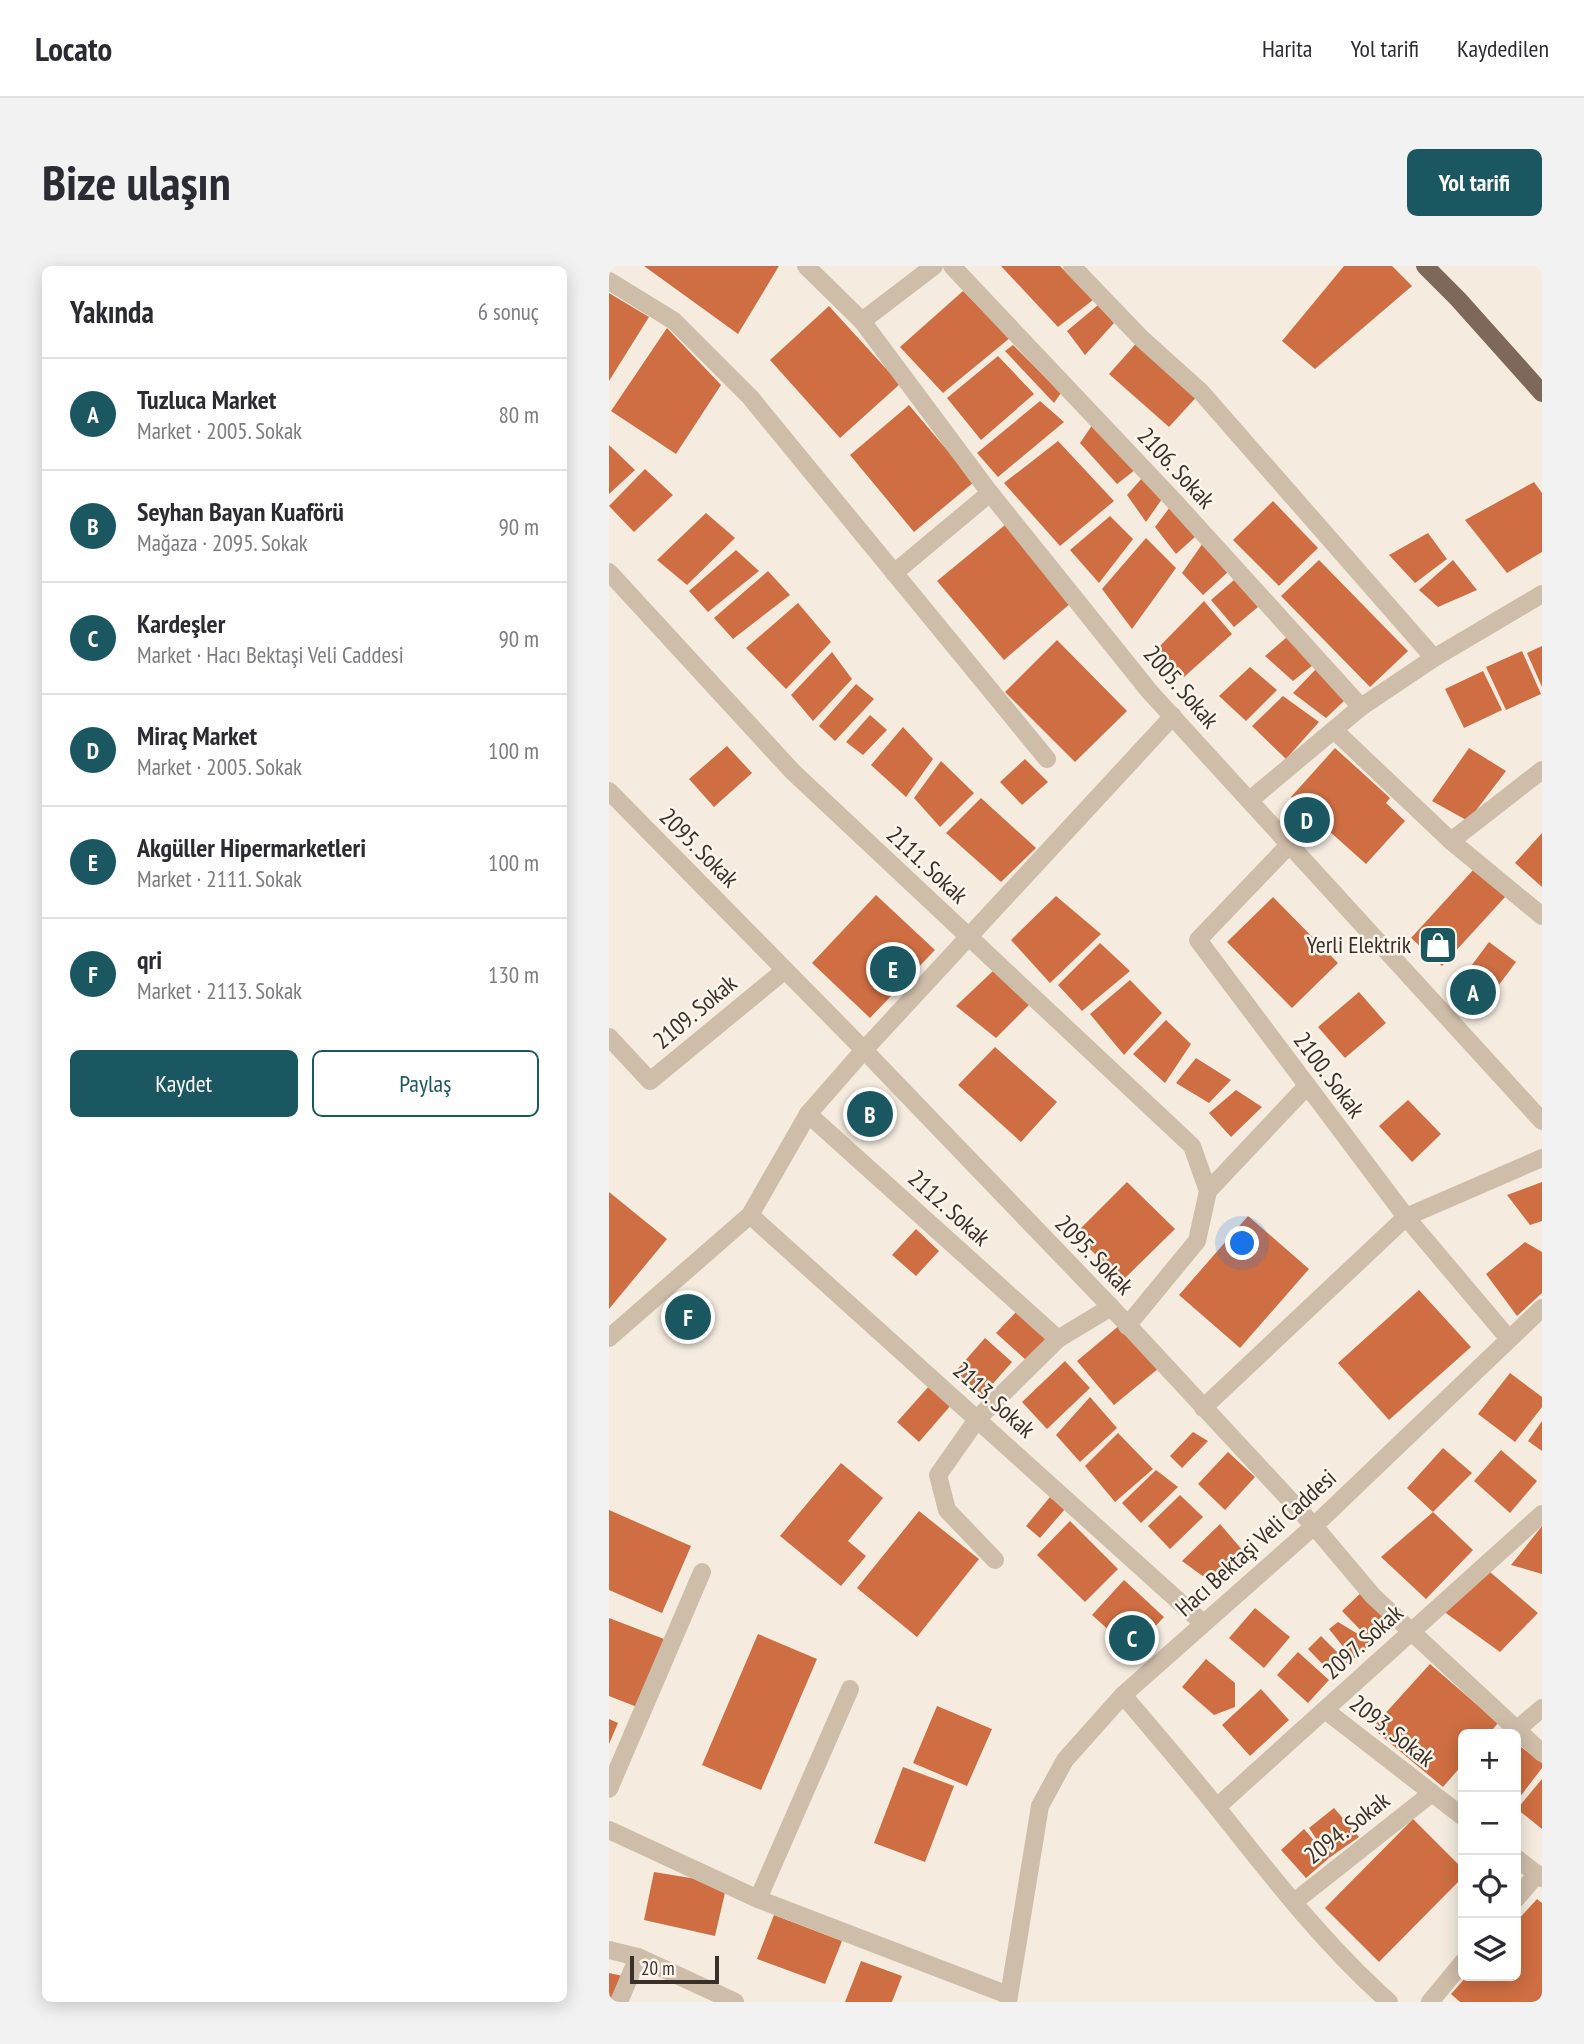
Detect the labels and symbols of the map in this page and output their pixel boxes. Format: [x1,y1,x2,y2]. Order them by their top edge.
street label: 2106. Sokak [1131,421,1222,515]
street label: 2005. Sokak [1137,639,1226,735]
pin: D [1284,794,1330,846]
street label: 2095. Sokak [653,801,746,894]
street label: 2111. Sokak [880,819,975,910]
shop icon: Yerli Elektrik [1417,924,1459,966]
place label: Yerli Elektrik [1307,929,1412,960]
pin: E [870,943,916,995]
pin: A [1450,966,1496,1018]
street label: 2109. Sokak [646,967,743,1056]
street label: 2100. Sokak [1287,1026,1372,1124]
pin: B [847,1088,893,1140]
street label: 2112. Sokak [902,1163,997,1253]
street label: 2095. Sokak [1049,1208,1141,1302]
your location [1225,1226,1259,1260]
pin: F [665,1291,711,1343]
street label: 2113. Sokak [947,1355,1042,1445]
street label: Hacı Bektaşi Veli Caddesi [1169,1462,1343,1623]
street label: 2097. Sokak [1316,1597,1410,1686]
pin: C [1109,1612,1155,1664]
street label: 2093. Sokak [1343,1688,1442,1774]
street label: 2094. Sokak [1298,1784,1396,1871]
scale bar [630,1953,719,1985]

